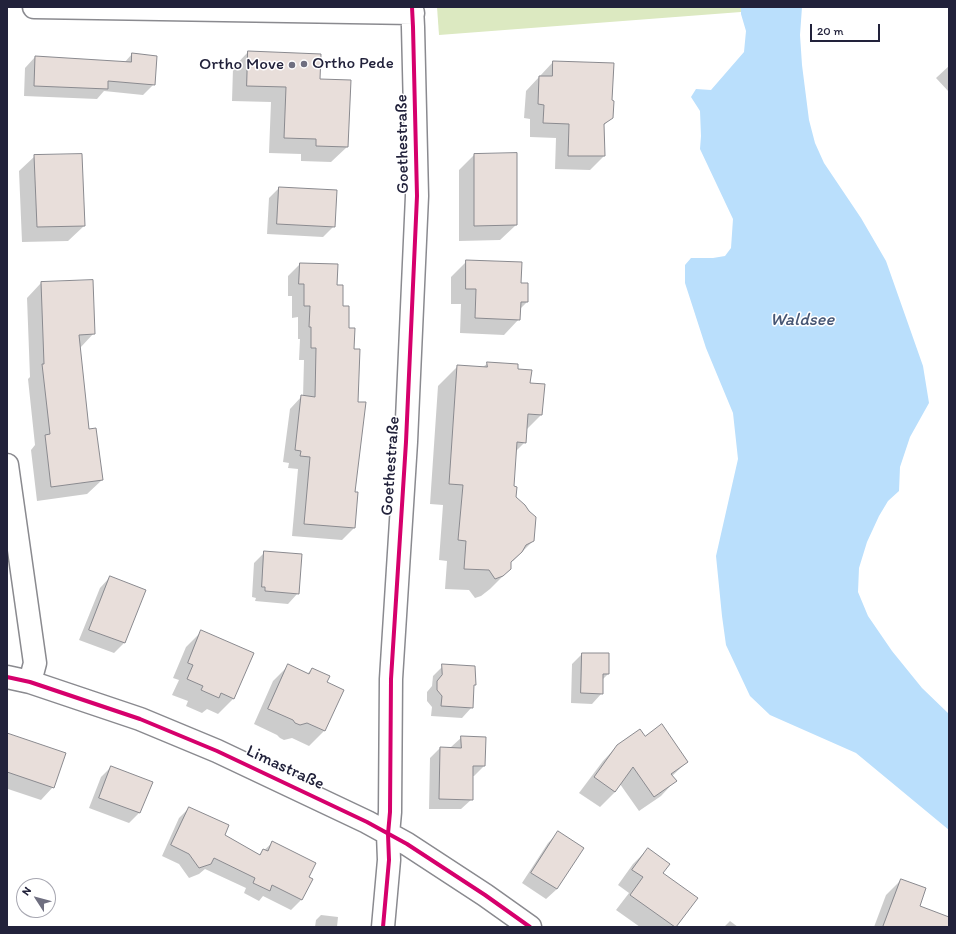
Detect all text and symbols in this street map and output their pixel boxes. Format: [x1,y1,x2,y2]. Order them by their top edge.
scale bar [812,16,882,42]
text: 20 m [817,24,844,38]
place label: Ortho Pede [312,54,394,74]
place label: Ortho Move [199,55,284,75]
marker: Ortho Pede [299,59,309,69]
marker: Ortho Move [287,60,297,70]
street label: Goethestraße [392,94,414,194]
water label: Waldsee [770,309,834,331]
street label: Goethestraße [377,416,405,516]
street label: Limastraße [243,741,327,795]
north arrow [16,878,56,918]
text: N [19,884,34,898]

